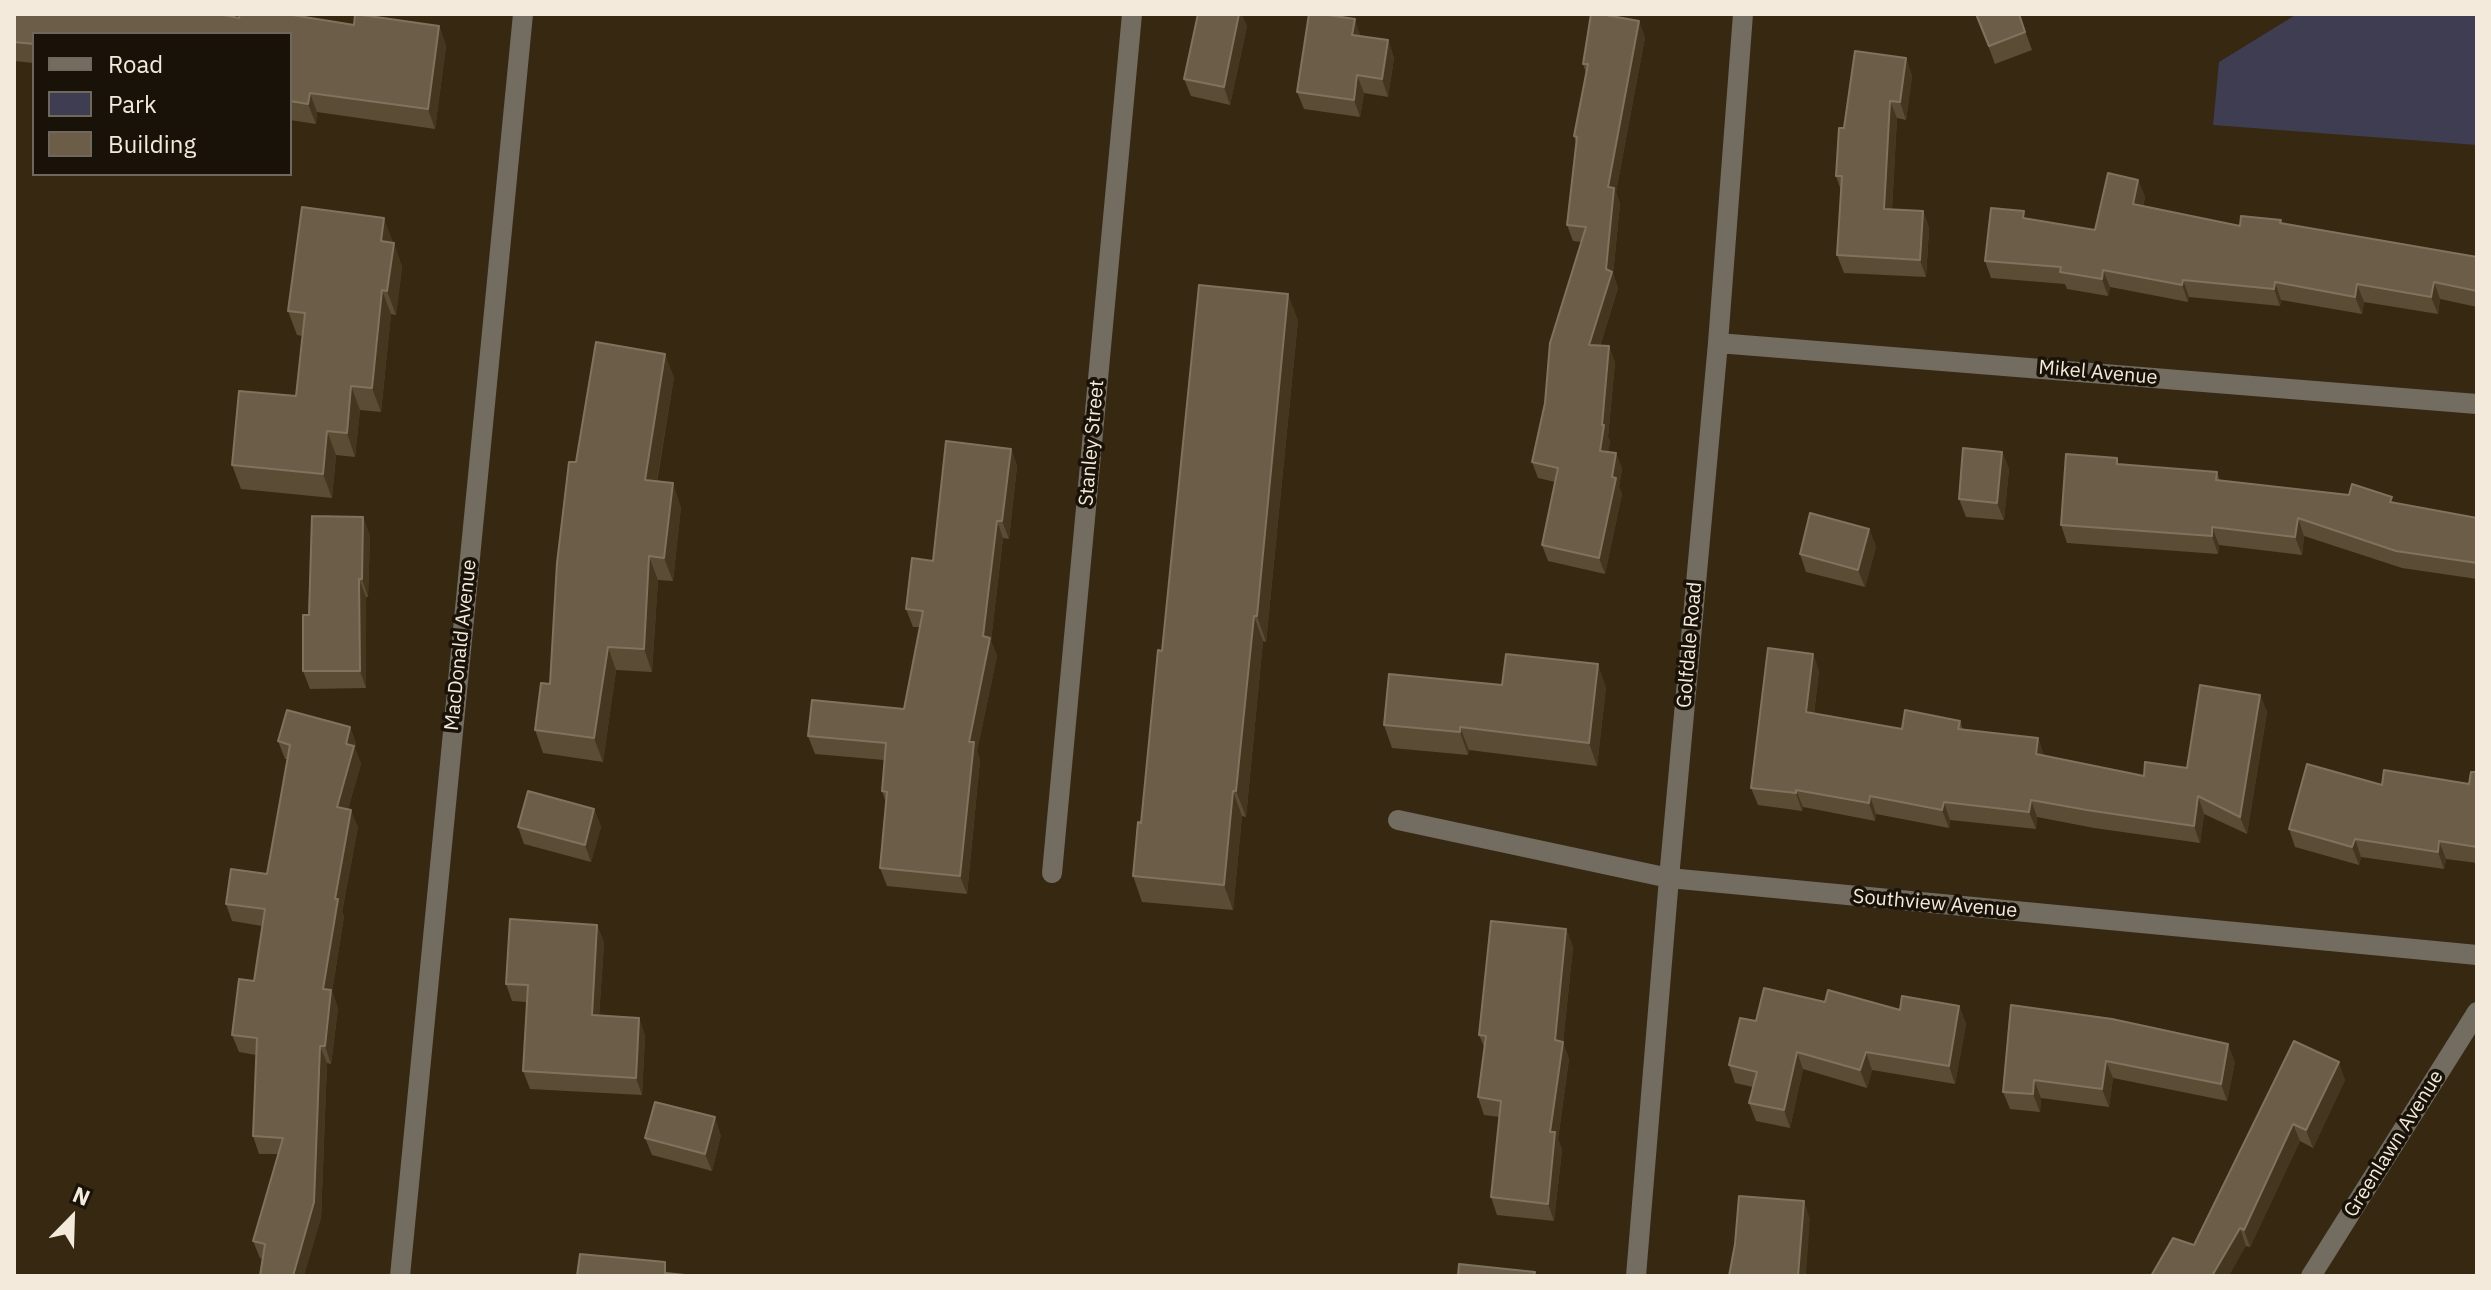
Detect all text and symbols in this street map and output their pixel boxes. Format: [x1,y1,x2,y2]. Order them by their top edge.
legend [32,32,292,176]
text: Road [108,48,163,80]
text: Park [108,88,157,120]
text: Building [108,128,196,160]
street label: Mikel Avenue [2038,356,2158,390]
street label: Stanley Street [1075,379,1109,507]
street label: MacDonald Avenue [440,558,482,732]
street label: Golfdale Road [1673,581,1707,709]
street label: Southview Avenue [1852,885,2018,923]
street label: Greenlawn Avenue [2339,1066,2449,1222]
north arrow [32,1178,112,1258]
text: N [69,1179,95,1212]

